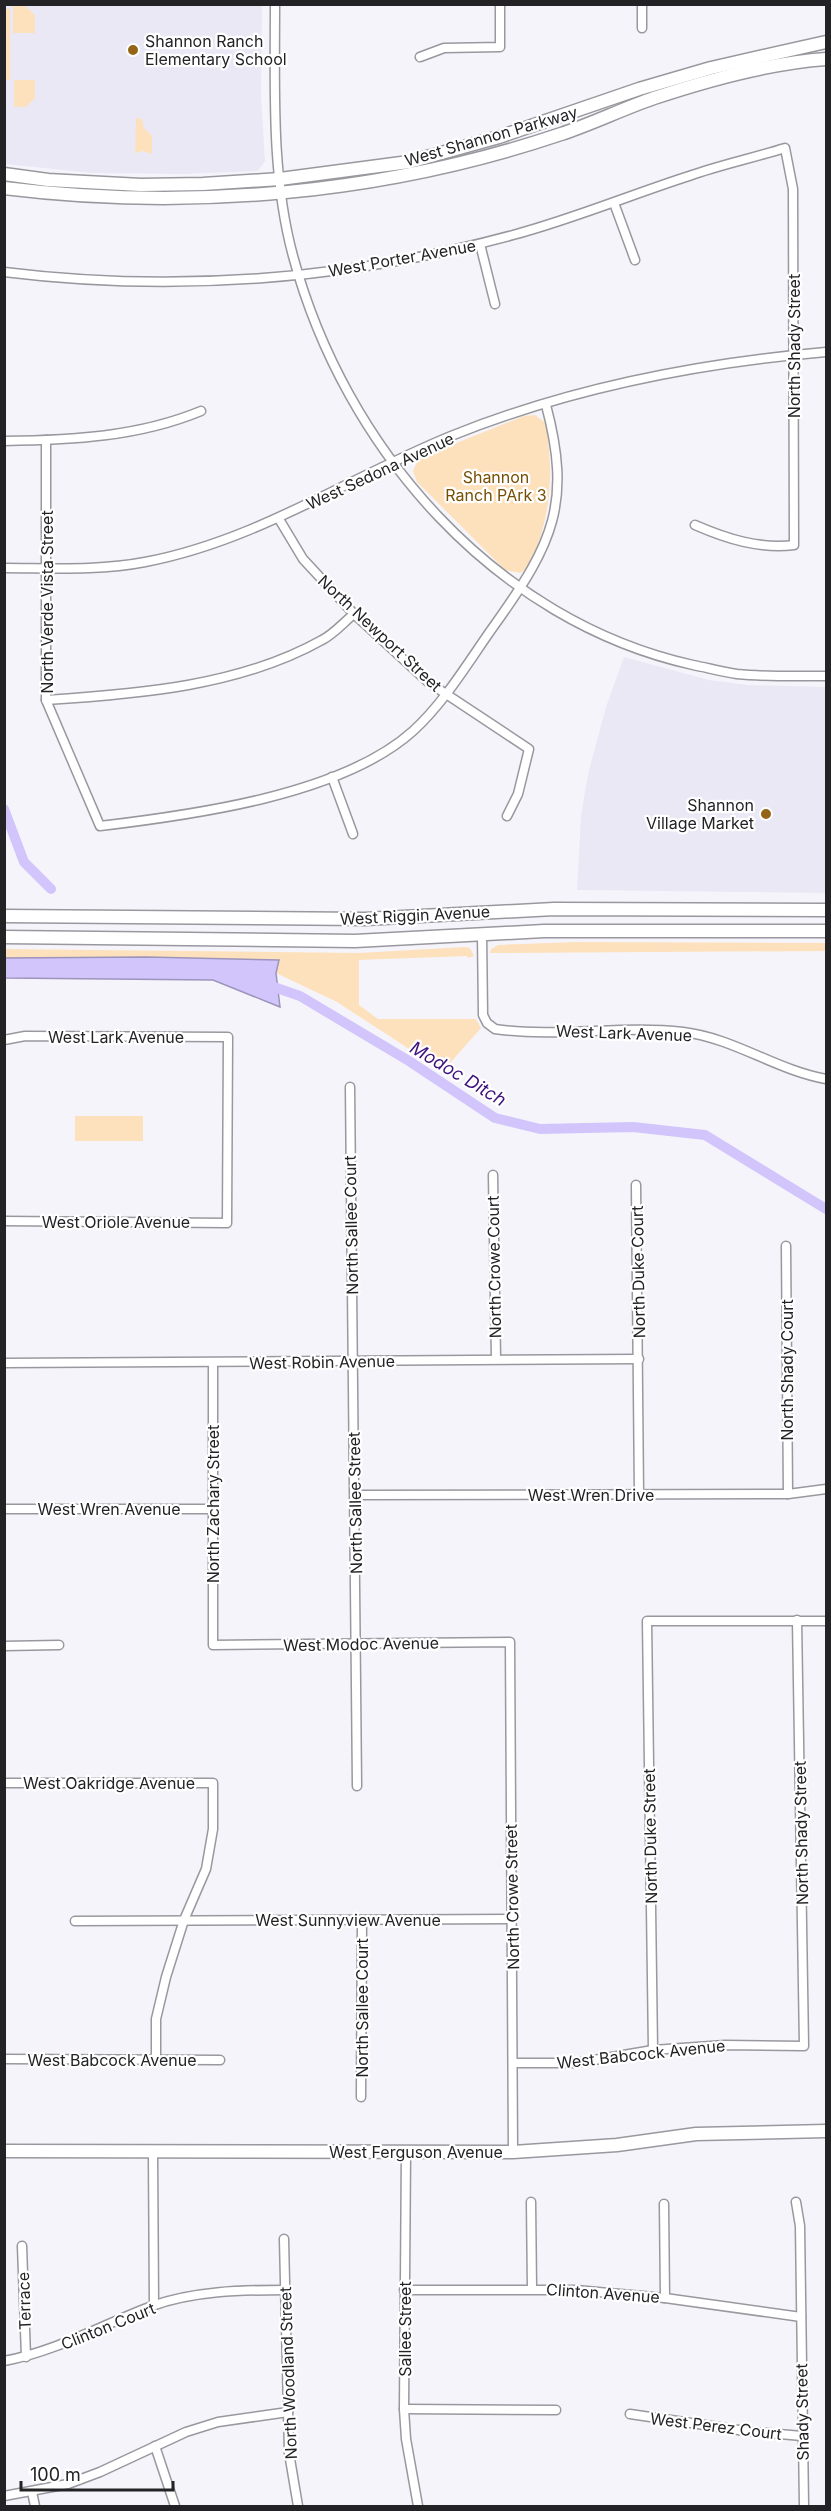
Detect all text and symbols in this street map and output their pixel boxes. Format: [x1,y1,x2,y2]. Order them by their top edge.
place label: Shannon Ranch Elementary School [145,31,287,69]
marker: Shannon Ranch Elementary School [126,43,140,57]
street label: West Shannon Parkway [402,102,580,170]
street label: West Porter Avenue [327,235,477,281]
street label: North Shady Street [784,274,804,418]
street label: West Sedona Avenue [303,428,457,514]
park label: Shannon Ranch PArk 3 [445,467,547,505]
street label: North Verde Vista Street [37,510,57,694]
street label: North Newport Street [314,570,446,696]
place label: Shannon Village Market [646,795,754,833]
marker: Shannon Village Market [759,807,773,821]
street label: West Riggin Avenue [339,901,491,929]
street label: West Lark Avenue [556,1021,692,1045]
street label: West Lark Avenue [48,1027,184,1047]
water label: Modoc Ditch [406,1037,510,1110]
street label: North Sallee Court [340,1155,362,1295]
street label: North Crowe Court [483,1195,505,1339]
street label: North Duke Court [627,1206,649,1338]
street label: West Oriole Avenue [42,1212,190,1232]
street label: North Shady Court [777,1299,797,1441]
street label: West Robin Avenue [249,1351,395,1373]
street label: North Zachary Street [203,1425,223,1583]
street label: North Sallee Street [344,1432,366,1574]
street label: West Wren Drive [528,1485,654,1505]
street label: West Wren Avenue [38,1499,180,1519]
street label: West Modoc Avenue [283,1633,439,1655]
street label: North Shady Street [790,1761,812,1905]
street label: North Duke Street [639,1768,661,1904]
street label: West Oakridge Avenue [23,1773,195,1793]
street label: North Crowe Street [501,1824,523,1970]
street label: West Sunnyview Avenue [255,1910,441,1930]
street label: North Sallee Court [352,1938,372,2078]
street label: West Babcock Avenue [556,2035,726,2073]
street label: West Babcock Avenue [27,2050,197,2070]
street label: West Ferguson Avenue [329,2142,503,2162]
street label: Terrace [13,2272,35,2330]
street label: Clinton Avenue [546,2279,660,2307]
street label: Sallee Street [395,2281,415,2377]
street label: North Woodland Street [275,2286,301,2460]
street label: Clinton Court [58,2298,158,2354]
street label: Shady Street [791,2363,813,2461]
street label: West Perez Court [649,2408,783,2444]
scale bar [21,2454,172,2492]
text: 100 m [30,2464,81,2485]

